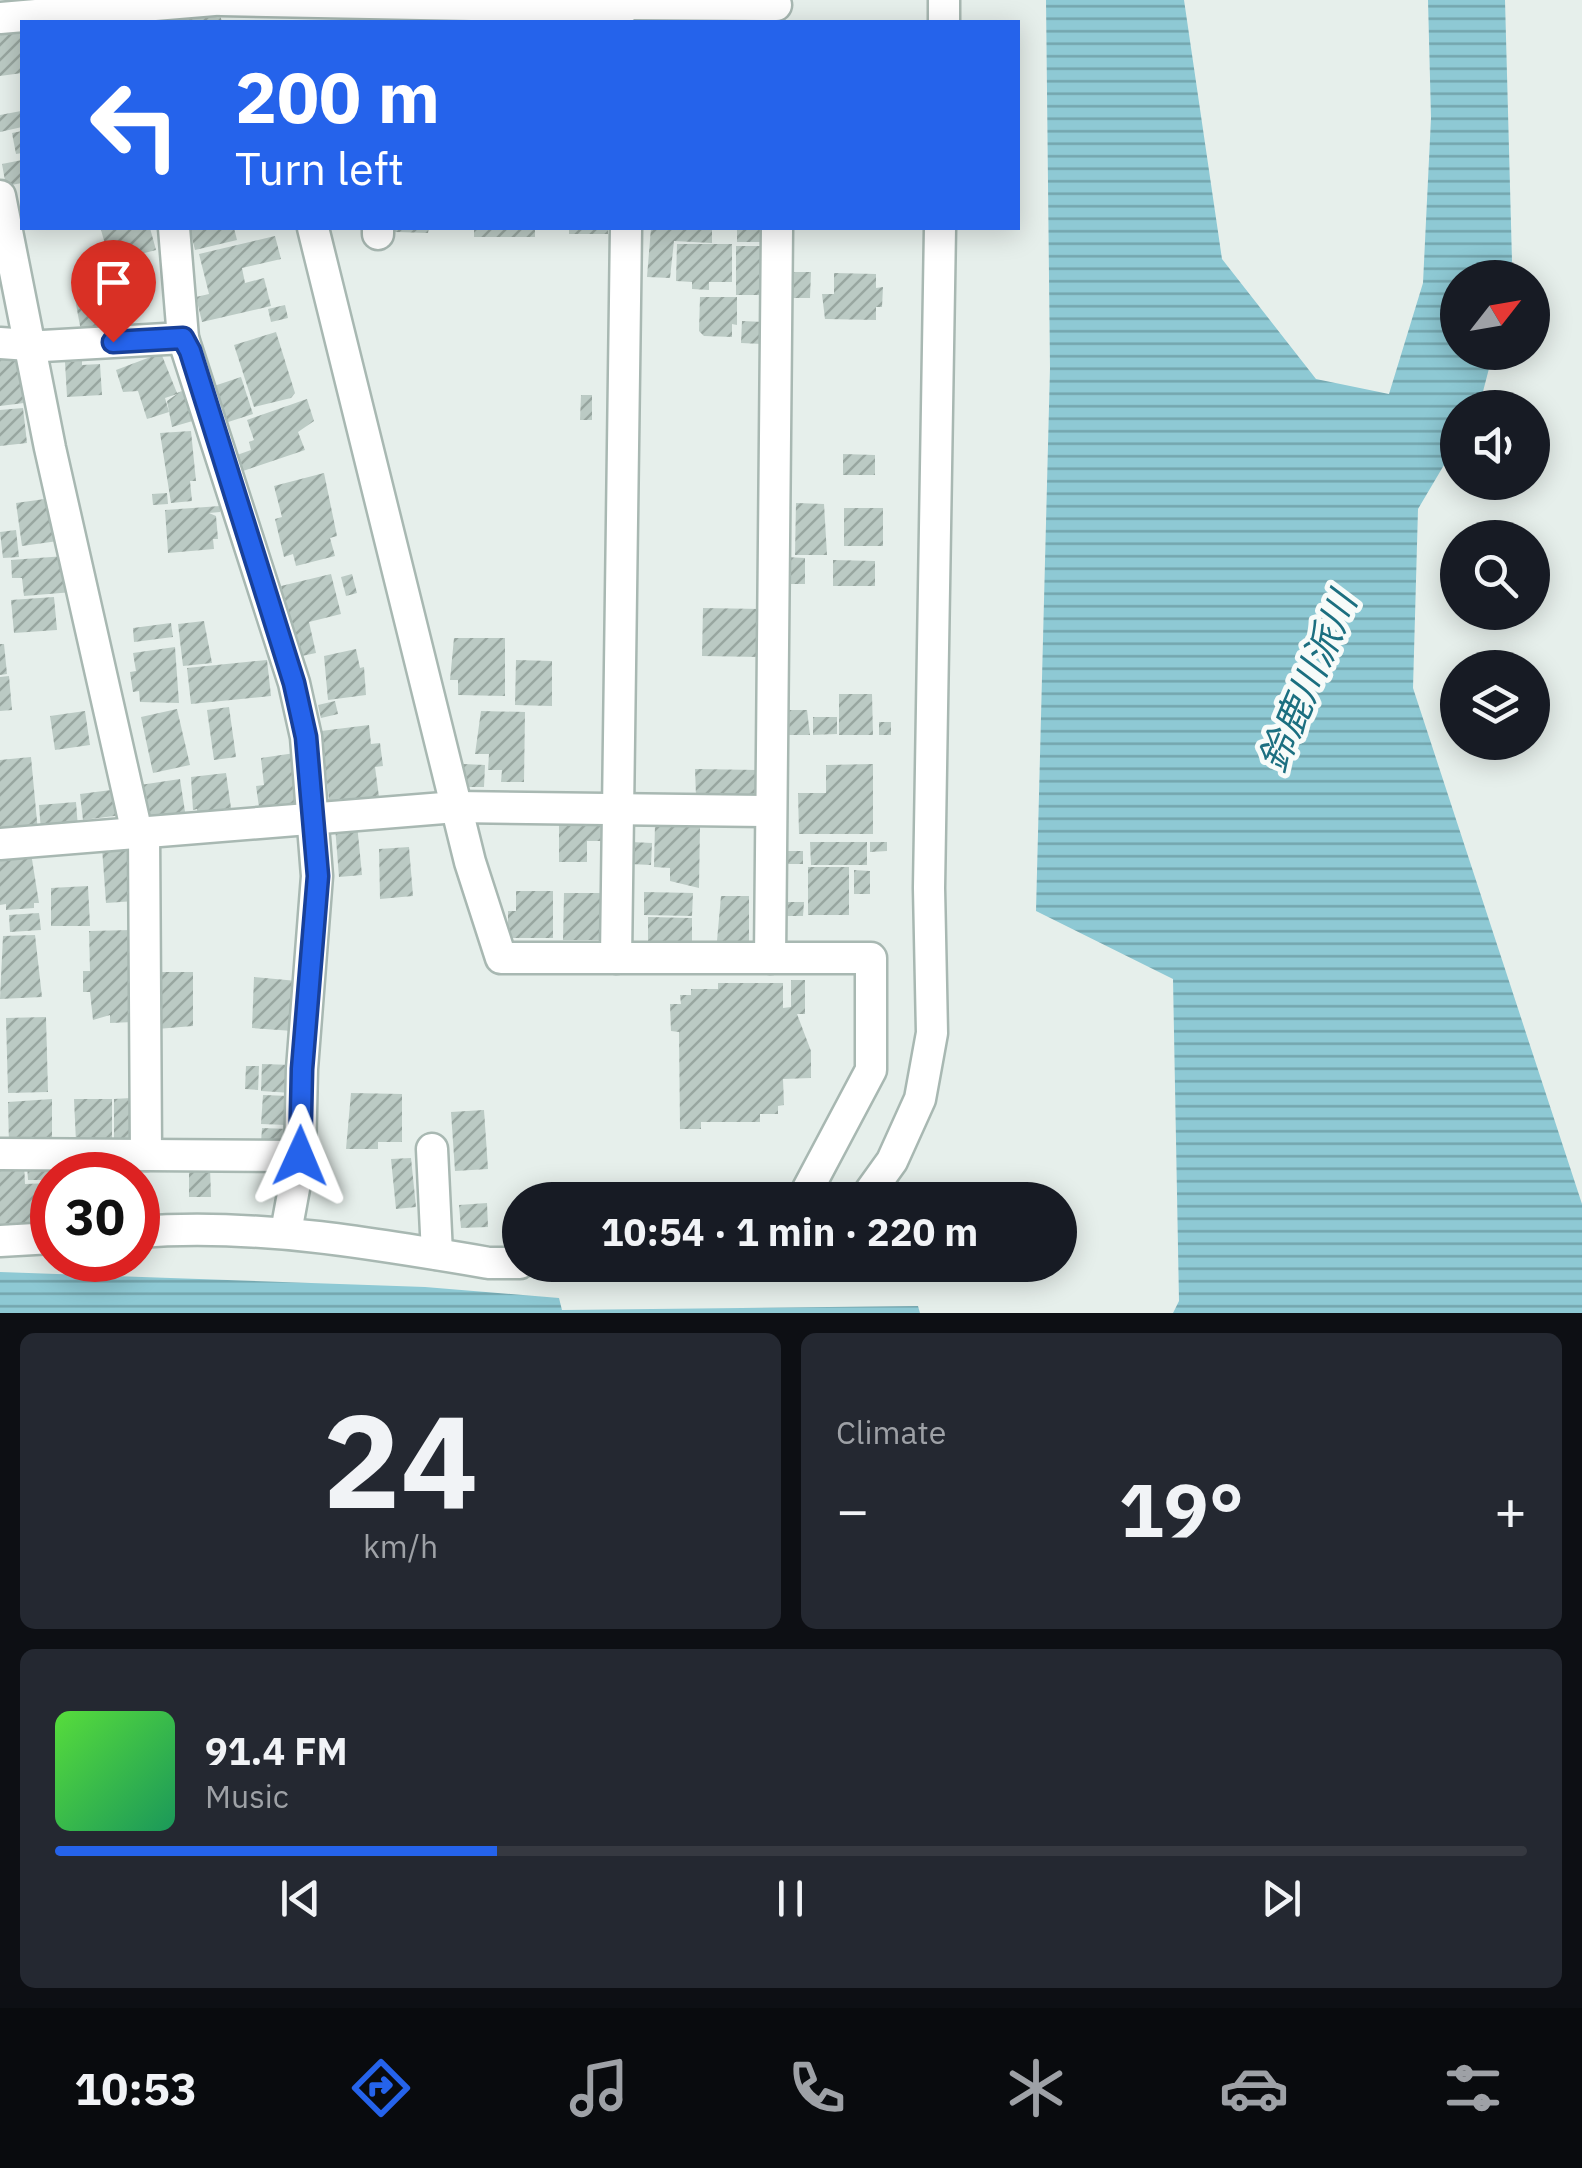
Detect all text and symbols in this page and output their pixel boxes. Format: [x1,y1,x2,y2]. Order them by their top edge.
text: 200 m [235,51,440,142]
icon: left [70,60,200,190]
text: Turn left [235,139,404,197]
pin [71,240,156,343]
icon: arrive [86,255,141,310]
north arrow [1440,260,1550,370]
map controls [1440,260,1550,760]
button: sound [1440,390,1550,500]
button: search [1440,520,1550,630]
water label: 鈴鹿川派川 [1247,581,1368,778]
button: layers [1440,650,1550,760]
position arrow [248,1104,352,1208]
speed limit sign: 30 [30,1152,160,1282]
text: 10:54 · 1 min · 220 m [601,1207,978,1256]
text: 24 [322,1375,479,1544]
text: Climate [836,1411,946,1453]
text: 19° [1119,1460,1244,1558]
text: − [836,1474,869,1545]
text: + [1494,1474,1527,1545]
text: km/h [363,1525,438,1567]
text: 91.4 FM [205,1726,348,1775]
text: Music [205,1775,289,1817]
icon: previous [273,1871,328,1926]
icon: pause [763,1871,818,1926]
icon: next [1254,1871,1309,1926]
icon: directions [346,2053,416,2123]
icon: music [564,2053,634,2123]
icon: phone [782,2053,852,2123]
icon: climate [1001,2053,1071,2123]
icon: car [1219,2053,1289,2123]
icon: filters [1438,2053,1508,2123]
text: 10:53 [74,2059,197,2117]

